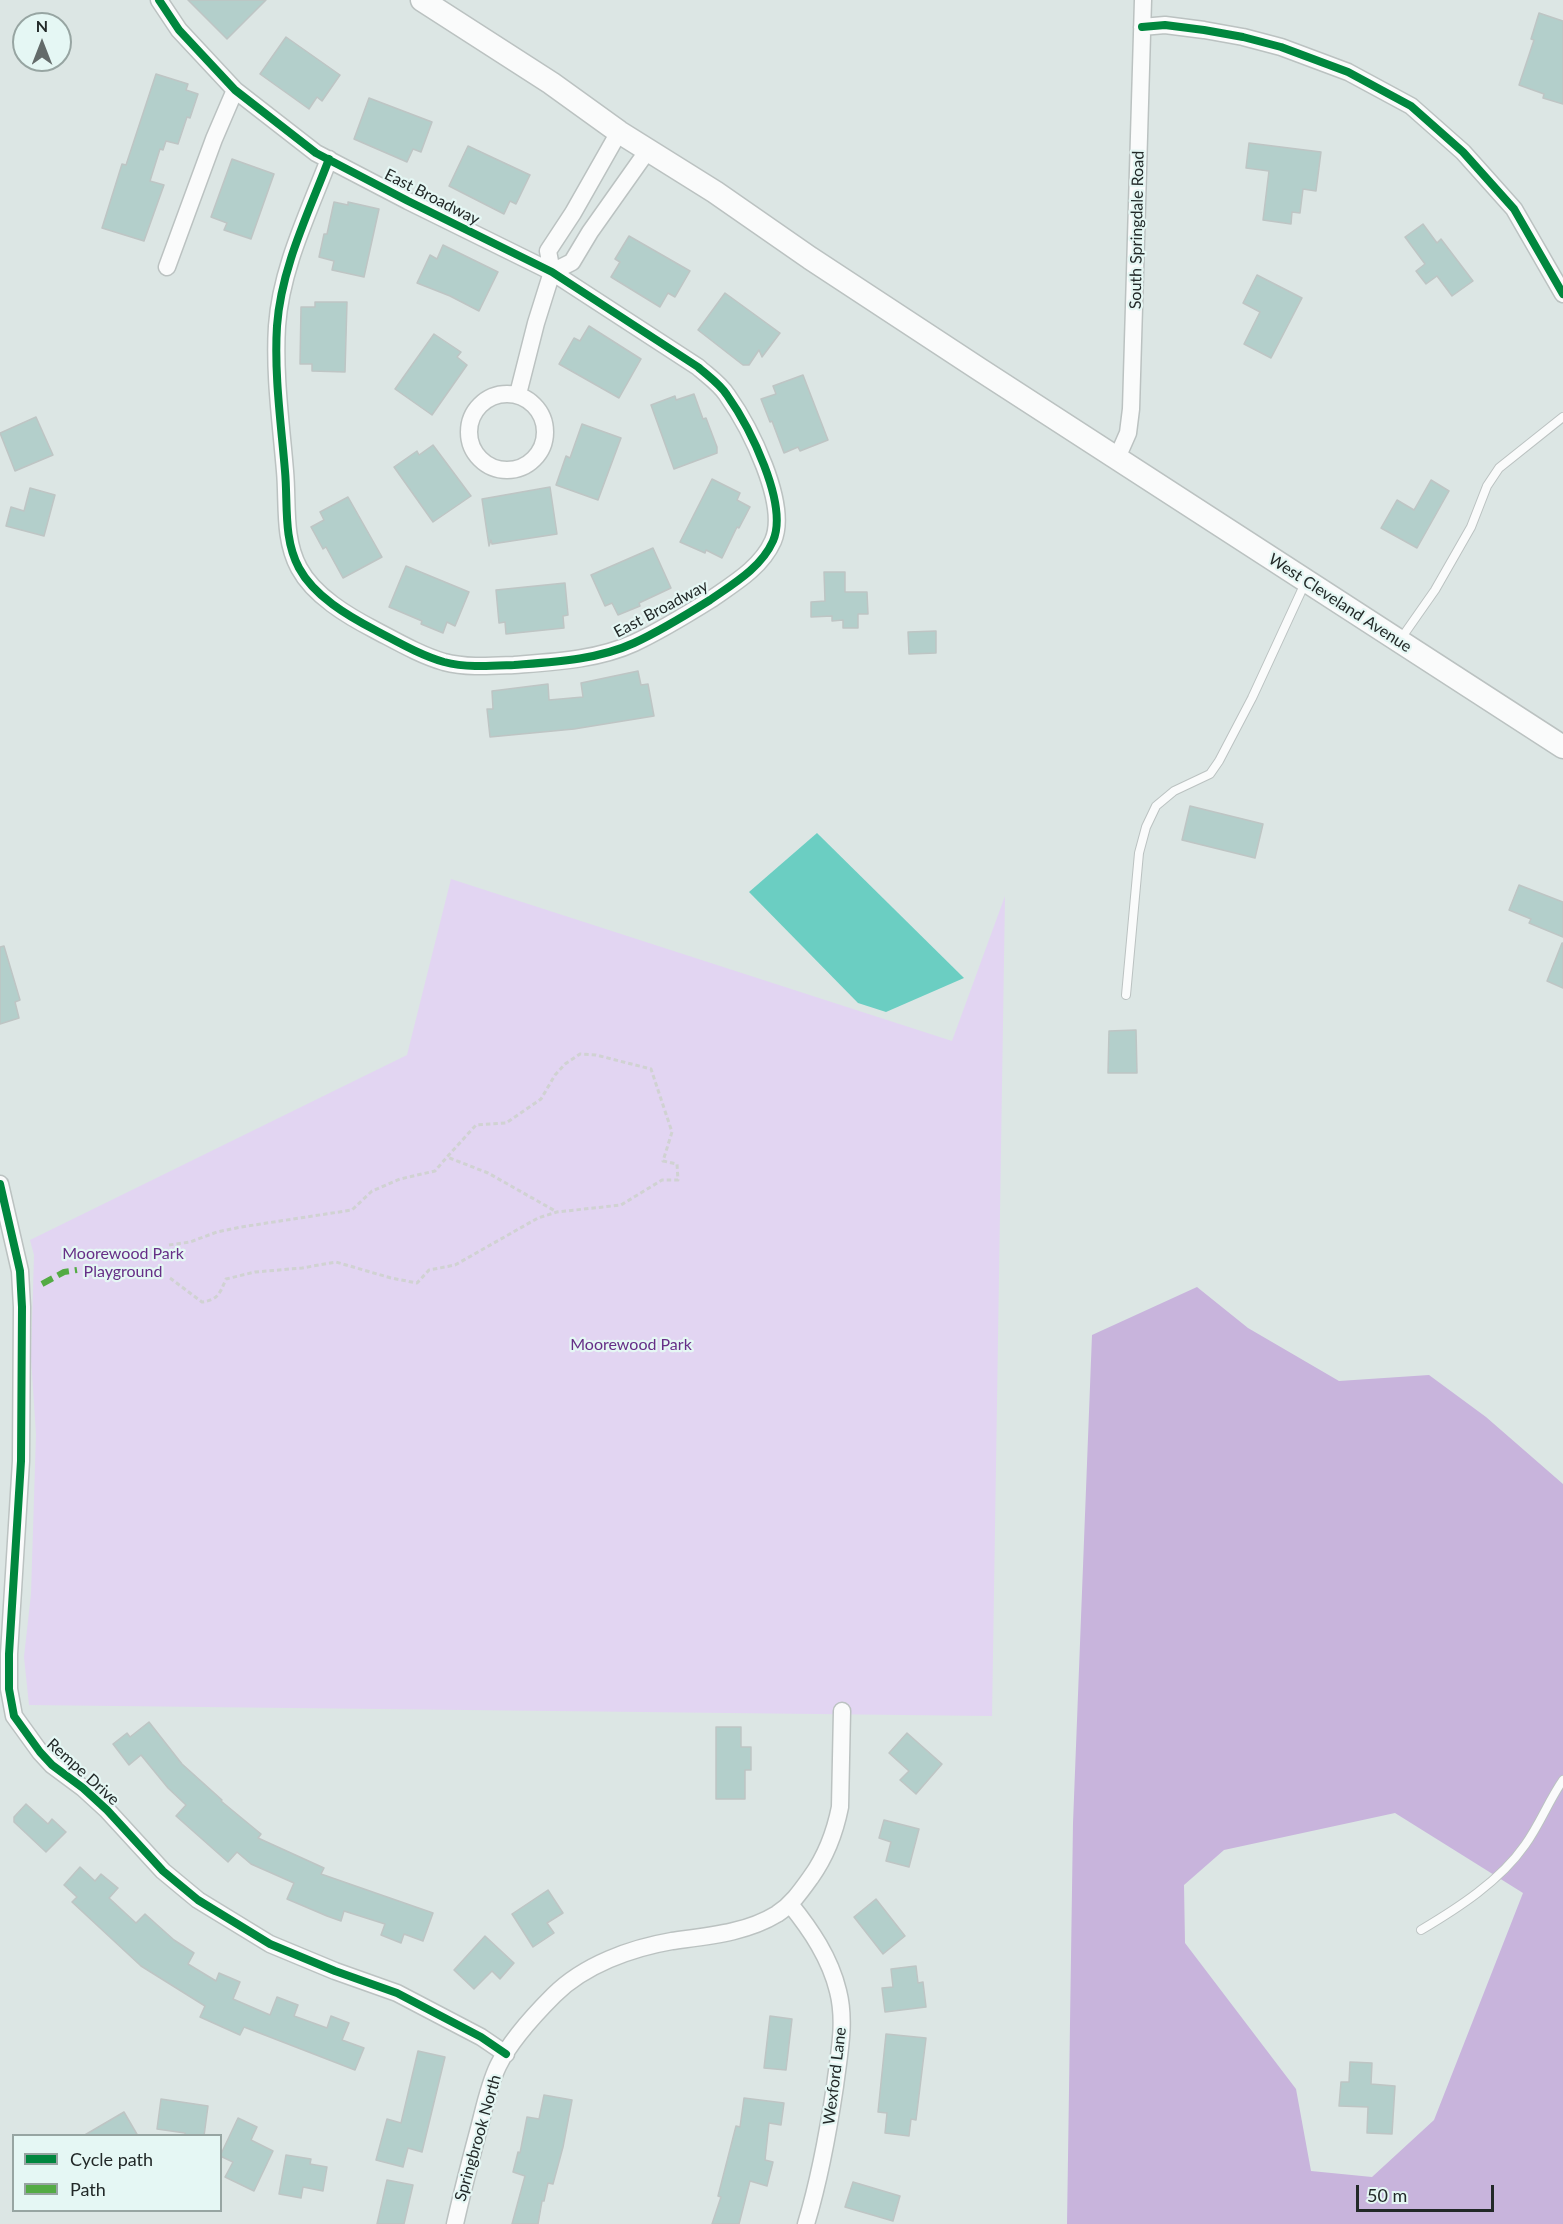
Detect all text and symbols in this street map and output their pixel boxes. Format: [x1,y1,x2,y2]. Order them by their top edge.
north arrow [12,12,72,72]
text: N [36,16,48,35]
street label: South Springdale Road [1126,151,1148,309]
street label: East Broadway [381,165,483,229]
street label: West Cleveland Avenue [1265,550,1415,656]
street label: East Broadway [611,576,711,642]
park label: Moorewood Park Playground [62,1244,184,1282]
park label: Moorewood Park [570,1335,692,1355]
street label: Rempe Drive [43,1734,123,1810]
street label: Wexford Lane [819,2026,851,2126]
street label: Springbrook North [451,2073,505,2203]
legend [12,2134,222,2212]
text: Cycle path [70,2148,153,2170]
scale bar [1359,2173,1497,2211]
text: Path [70,2178,106,2200]
text: 50 m [1367,2184,1407,2206]

